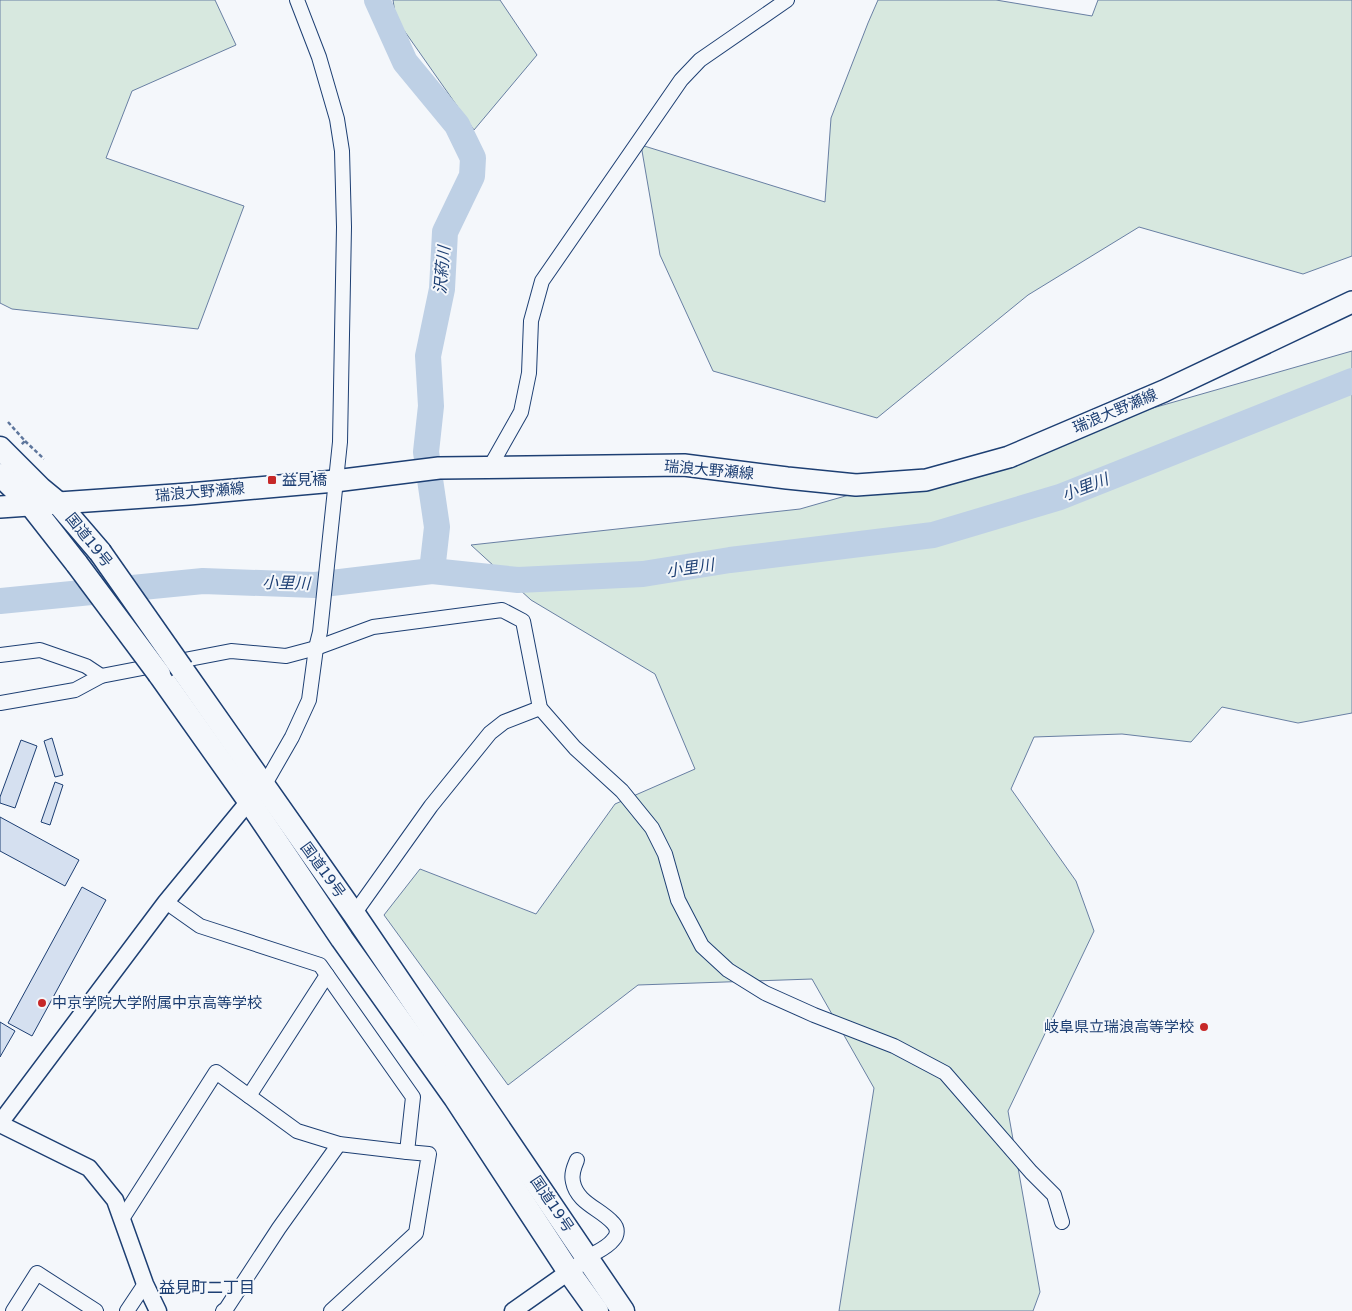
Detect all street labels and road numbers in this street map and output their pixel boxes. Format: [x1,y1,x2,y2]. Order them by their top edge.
street label: 瑞浪大野瀬線 [1070,385,1160,437]
street label: 瑞浪大野瀬線 [663,457,755,483]
street label: 瑞浪大野瀬線 [154,479,246,505]
street label: 国道19号 [62,509,116,571]
street label: 国道19号 [297,839,349,901]
street label: 国道19号 [527,1172,577,1236]

